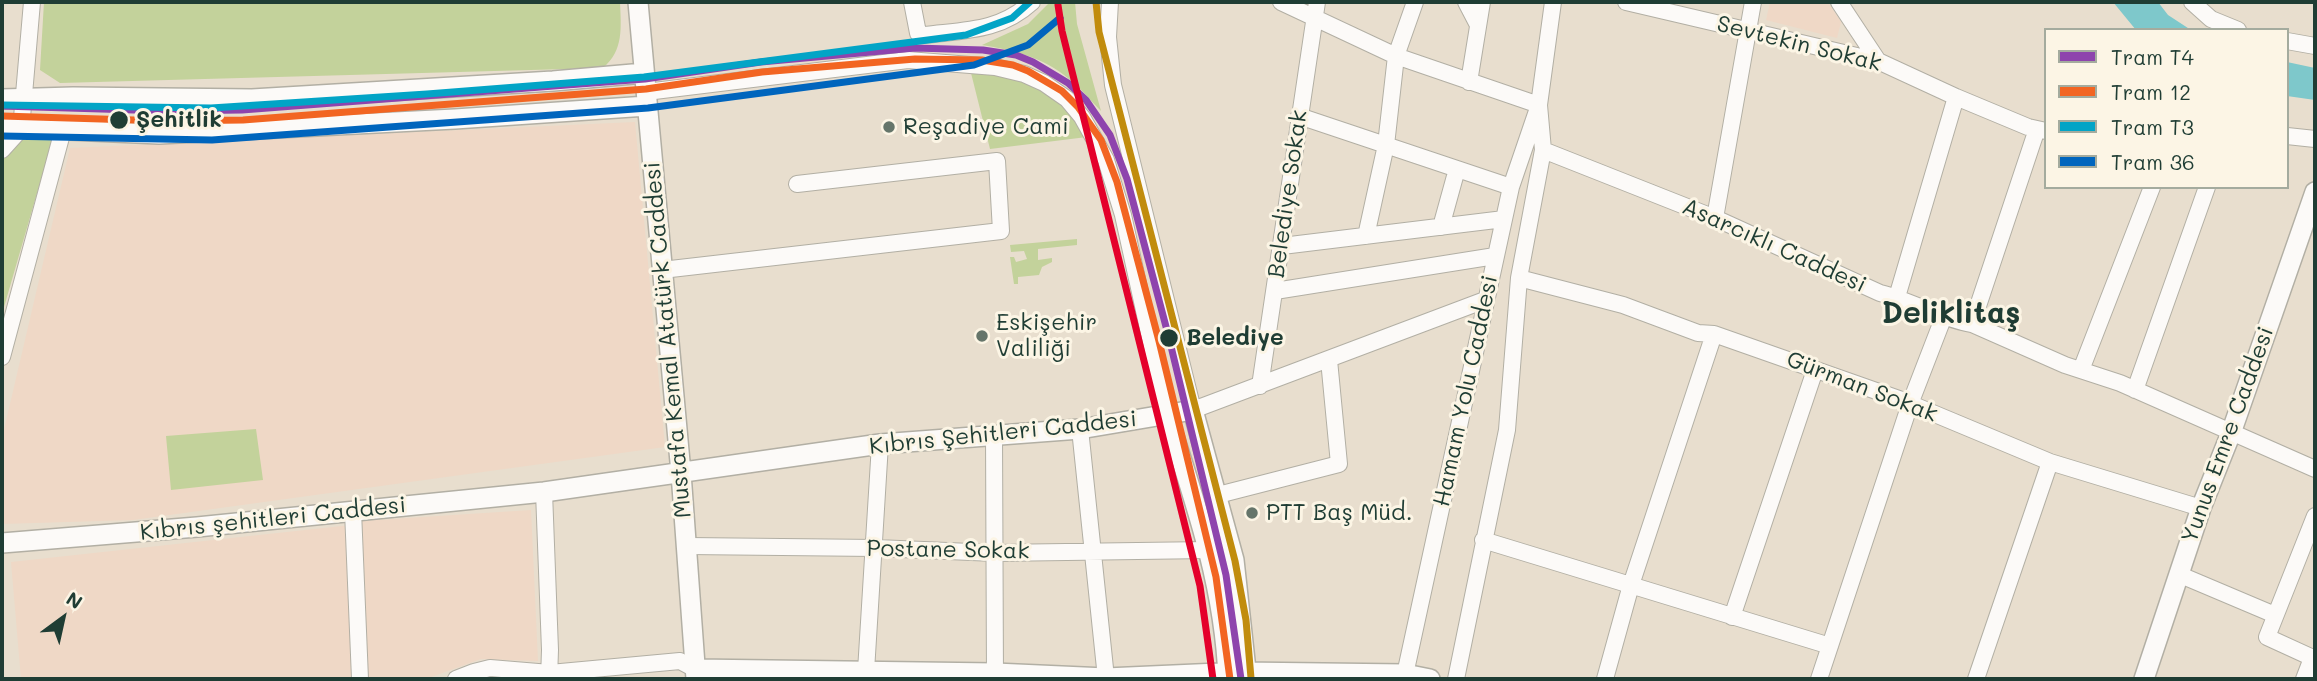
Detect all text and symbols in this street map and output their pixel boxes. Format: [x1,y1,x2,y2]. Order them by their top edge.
street label: Sevtekin Sokak [1714,10,1884,78]
legend [2044,28,2289,189]
text: Tram T4 [2111,43,2194,70]
text: Tram 12 [2111,78,2191,105]
place label: Şehitlik [136,106,222,134]
street label: Belediye Sokak [1263,108,1313,280]
marker: Şehitlik [108,109,130,131]
place label: Reşadiye Cami [903,113,1069,141]
text: Tram T3 [2111,113,2194,140]
marker: Reşadiye Cami [881,119,897,135]
text: Tram 36 [2111,148,2195,175]
street label: Mustafa Kemal Atatürk Caddesi [639,161,697,519]
street label: Asarcıklı Caddesi [1678,193,1870,299]
street label: Hamam Yolu Caddesi [1428,273,1504,509]
district label: Deliklitaş [1882,296,2020,332]
place label: Eskişehir Valiliği [996,309,1097,363]
street label: Yunus Emre Caddesi [2176,323,2280,547]
place label: Belediye [1186,324,1284,352]
marker: Belediye [1158,327,1180,349]
marker: Eskişehir Valiliği [974,328,990,344]
street label: Gürman Sokak [1783,346,1941,428]
street label: Kıbrıs Şehitleri Caddesi [868,405,1138,461]
street label: Kıbrıs şehitleri Caddesi [139,491,407,547]
place label: PTT Baş Müd. [1266,499,1412,527]
marker: PTT Baş Müd. [1244,505,1260,521]
street label: Postane Sokak [866,535,1030,565]
north arrow [28,583,98,653]
text: N [62,586,88,614]

